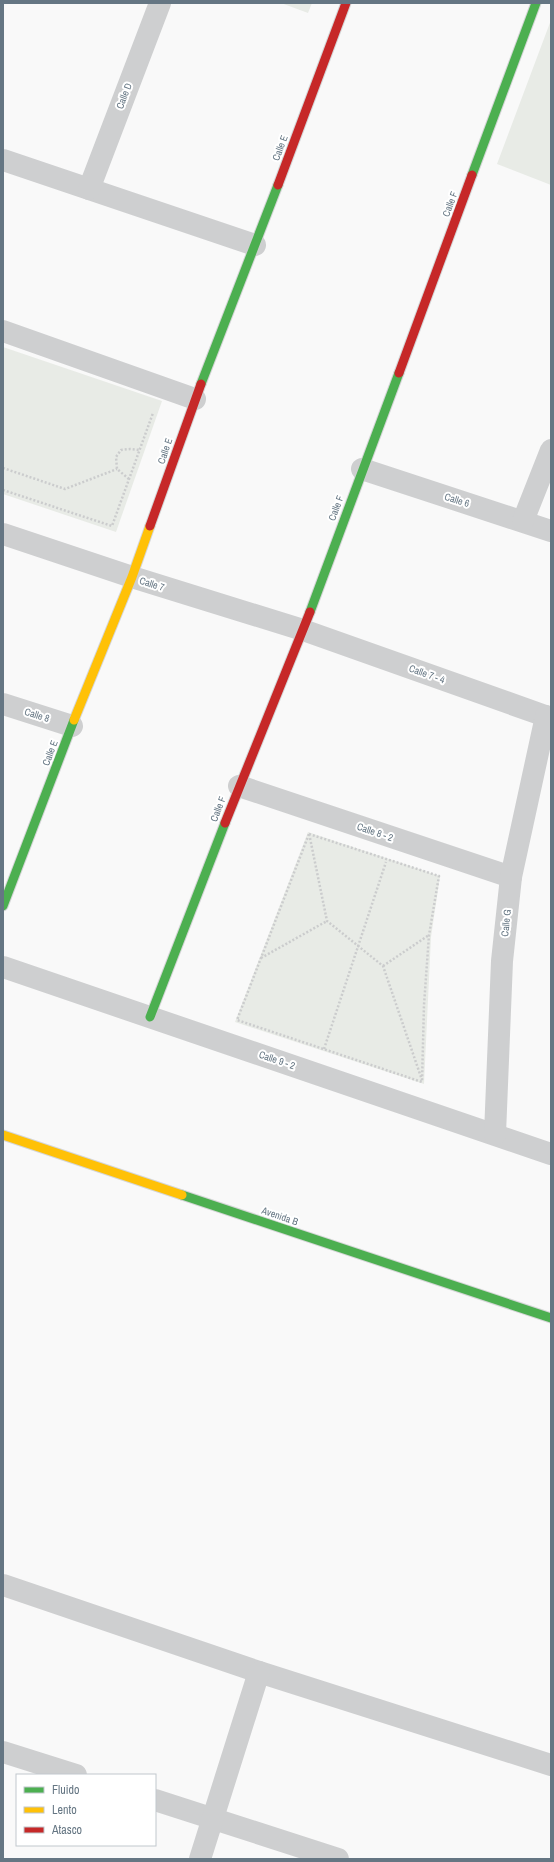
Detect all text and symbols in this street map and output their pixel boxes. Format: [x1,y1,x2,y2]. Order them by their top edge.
street label: Calle D [113,81,135,111]
street label: Calle E [269,133,291,163]
street label: Calle F [439,190,461,218]
street label: Calle E [155,436,175,466]
street label: Calle 6 [443,490,472,510]
street label: Calle F [325,494,347,522]
street label: Calle 7 [138,574,167,594]
street label: Calle 7 - 4 [407,662,447,687]
street label: Calle 8 [23,705,52,725]
street label: Calle E [39,738,61,768]
street label: Calle F [207,795,229,823]
street label: Calle 8 - 2 [355,820,395,844]
street label: Calle G [498,909,514,937]
street label: Calle 9 - 2 [257,1048,297,1072]
street label: Avenida B [259,1203,300,1228]
legend [16,1774,156,1846]
text: Fluido [52,1782,79,1798]
text: Lento [52,1802,77,1818]
text: Atasco [51,1822,82,1838]

